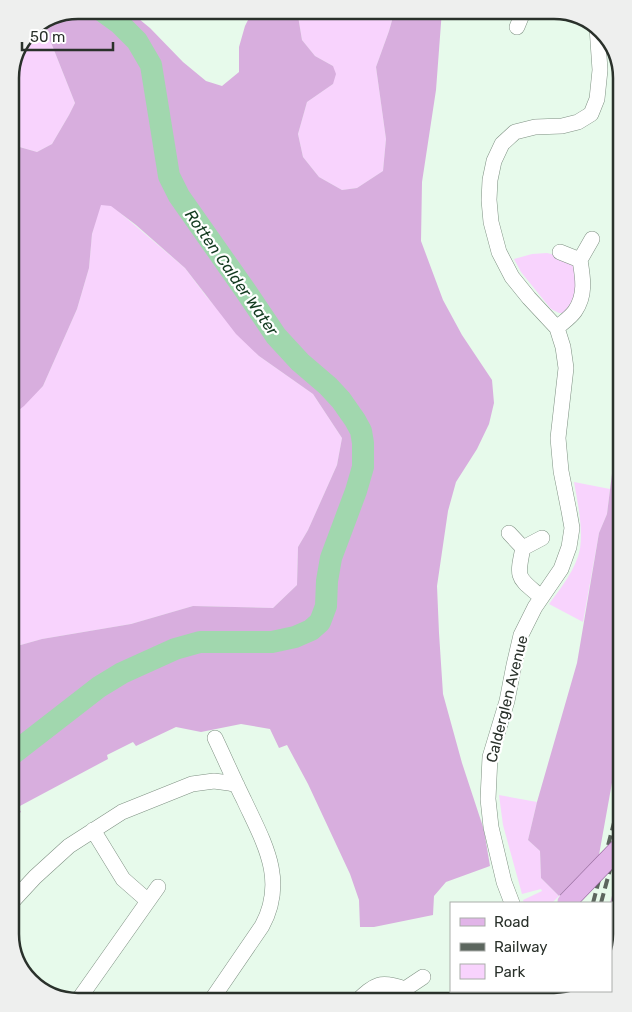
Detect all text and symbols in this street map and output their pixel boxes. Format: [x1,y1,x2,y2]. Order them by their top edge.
scale bar [22,20,114,52]
text: 50 m [30,28,65,46]
water label: Rotten Calder Water [181,206,283,340]
street label: Calderglen Avenue [482,633,532,765]
legend [450,902,612,992]
text: Road [494,913,530,931]
text: Railway [494,938,548,956]
text: Park [494,963,525,981]

